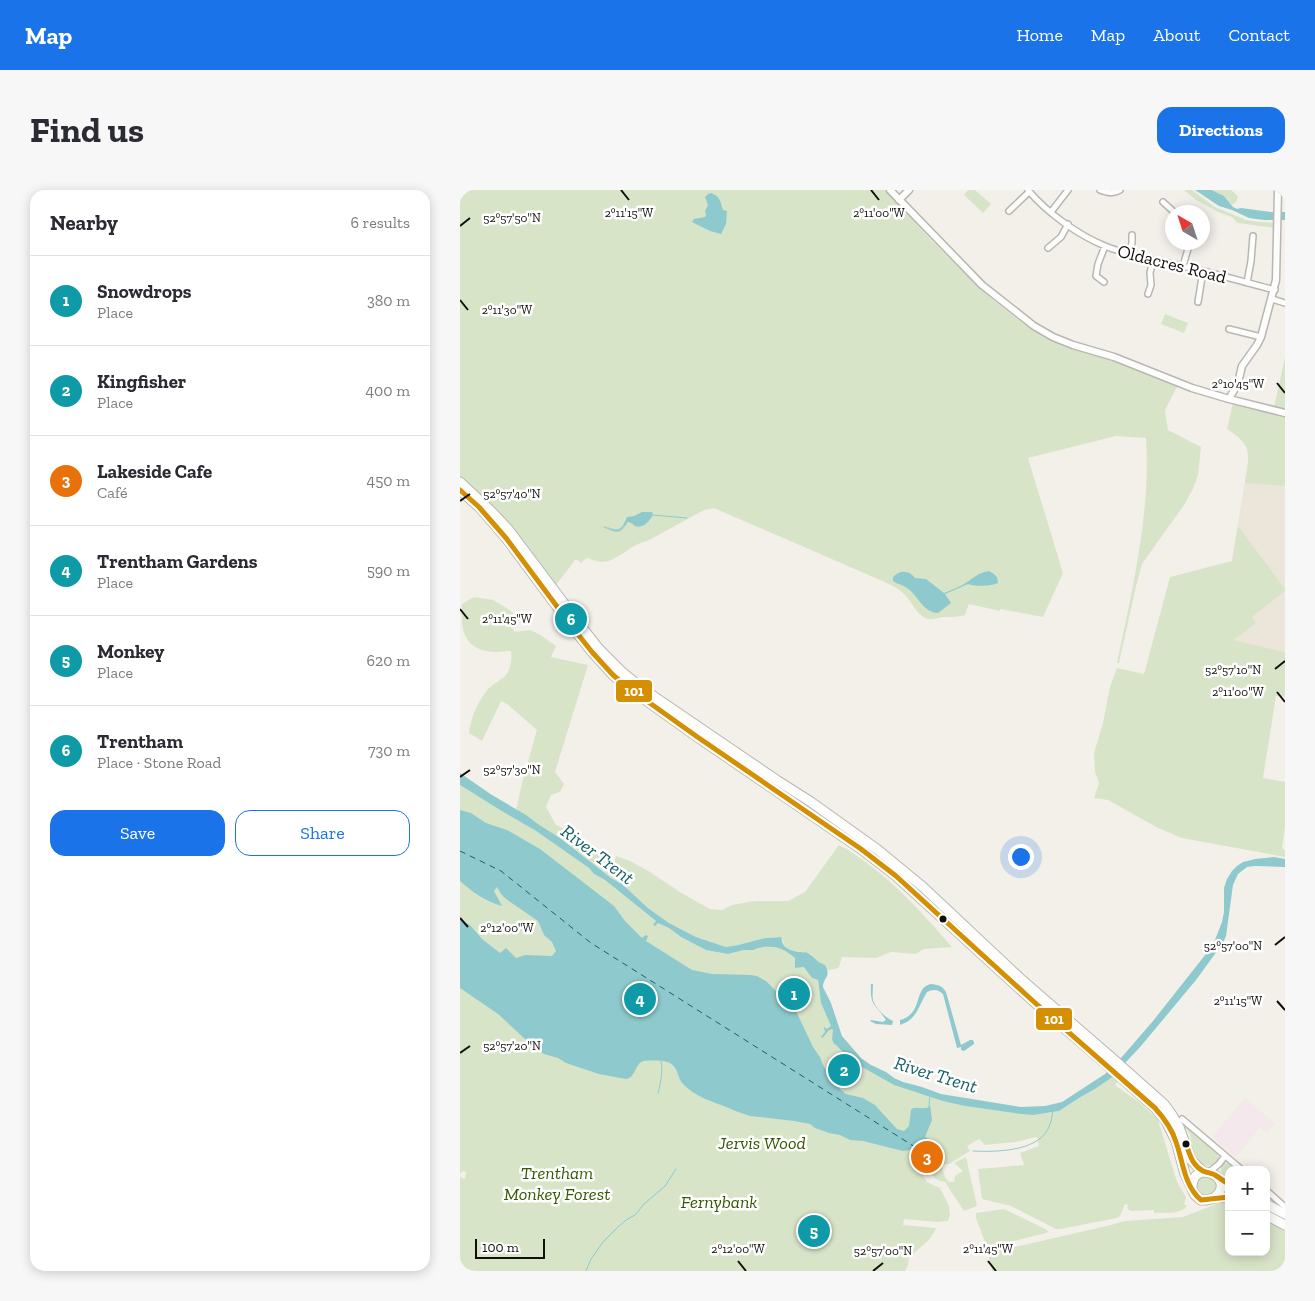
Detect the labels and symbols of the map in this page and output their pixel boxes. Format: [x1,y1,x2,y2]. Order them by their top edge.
north arrow [1165,205,1210,250]
text: 2°11'15"W [605,206,654,220]
text: 2°11'00"W [853,206,906,220]
text: 52°57'50"N [483,211,541,225]
street label: Oldacres Road [1115,240,1229,288]
text: 2°11'30"W [482,303,533,317]
text: 2°10'45"W [1212,377,1265,391]
text: 52°57'40"N [483,487,541,501]
pin: 6 [555,600,587,638]
text: 2°11'45"W [482,612,533,626]
text: 52°57'10"N [1205,663,1261,677]
line badge: 101 [615,679,653,703]
text: 101 [624,683,644,700]
text: 2°11'00"W [1212,685,1265,699]
text: 52°57'30"N [483,763,541,777]
water label: River Trent [557,819,639,890]
your location [1008,844,1034,870]
unlabelled marker [938,914,948,924]
text: 2°12'00"W [480,921,535,935]
text: 52°57'00"N [1204,939,1262,953]
pin: 1 [778,975,810,1013]
pin: 4 [624,980,656,1018]
text: 2°11'15"W [1214,994,1263,1008]
line badge: 101 [1035,1007,1073,1031]
text: 101 [1044,1011,1064,1028]
text: 52°57'20"N [483,1039,541,1053]
pin: 2 [828,1051,860,1089]
water label: River Trent [891,1051,981,1098]
park label: Jervis Wood [717,1132,806,1154]
pin: 3 [911,1138,943,1176]
unlabelled marker [1181,1139,1191,1149]
park label: Trentham Monkey Forest [504,1162,610,1205]
park label: Fernybank [681,1191,757,1213]
pin: 5 [798,1212,830,1250]
scale bar [475,1236,545,1259]
text: 2°12'00"W [711,1242,766,1256]
text: 2°11'45"W [963,1242,1014,1256]
text: 52°57'00"N [854,1244,912,1258]

